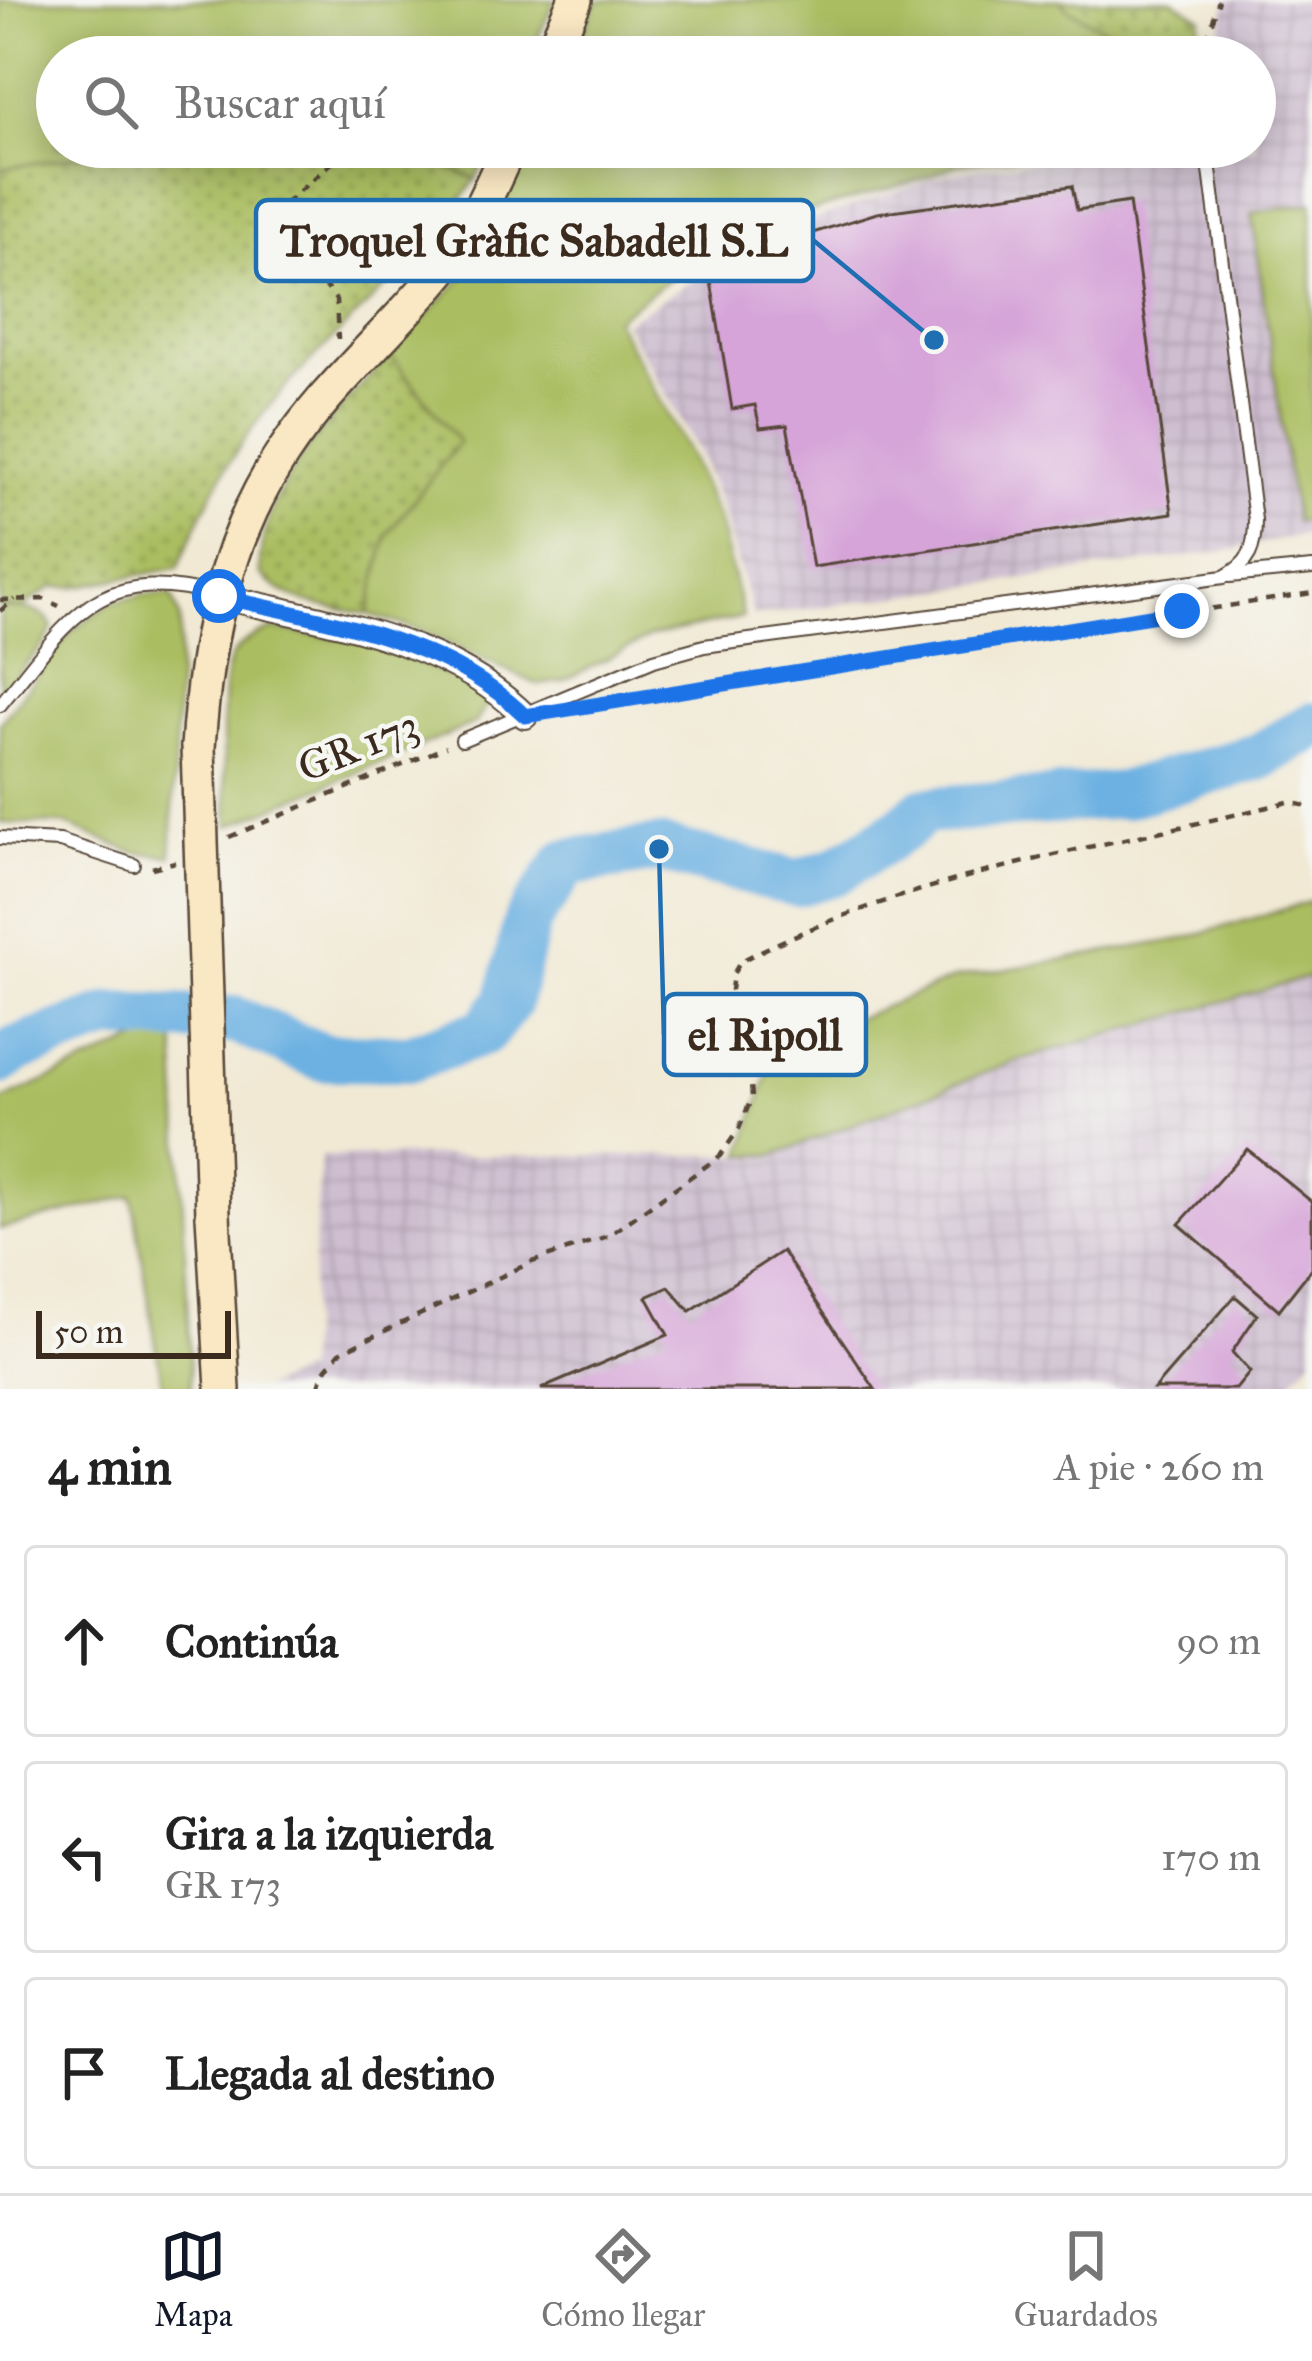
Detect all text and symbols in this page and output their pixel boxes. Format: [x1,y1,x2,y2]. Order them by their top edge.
search box [36,36,1276,168]
icon: search [78,69,144,135]
text: Buscar aquí [174,75,386,130]
callout: Troquel Gràfic Sabadell S.L [256,200,813,281]
text: Troquel Gràfic Sabadell S.L [280,213,789,268]
route start [192,569,246,623]
route end [1155,584,1209,638]
street label: GR 173 [290,698,426,794]
callout: el Ripoll [664,994,866,1075]
text: el Ripoll [688,1007,843,1062]
scale bar [36,1305,231,1358]
text: 50 m [54,1312,123,1352]
text: 4 min [48,1436,172,1498]
text: A pie · 260 m [1055,1443,1264,1491]
icon: ahead [51,1608,117,1674]
text: Continúa [165,1614,338,1669]
text: 90 m [1176,1617,1261,1665]
text: Gira a la izquierda [165,1806,493,1861]
icon: left [51,1824,117,1890]
text: 170 m [1161,1833,1261,1881]
text: GR 173 [165,1861,281,1909]
icon: arrive [51,2040,117,2106]
text: Llegada al destino [165,2046,495,2101]
tab: Mapa [154,2223,233,2335]
tab: Cómo llegar [541,2223,705,2335]
tab: Guardados [1014,2223,1158,2335]

